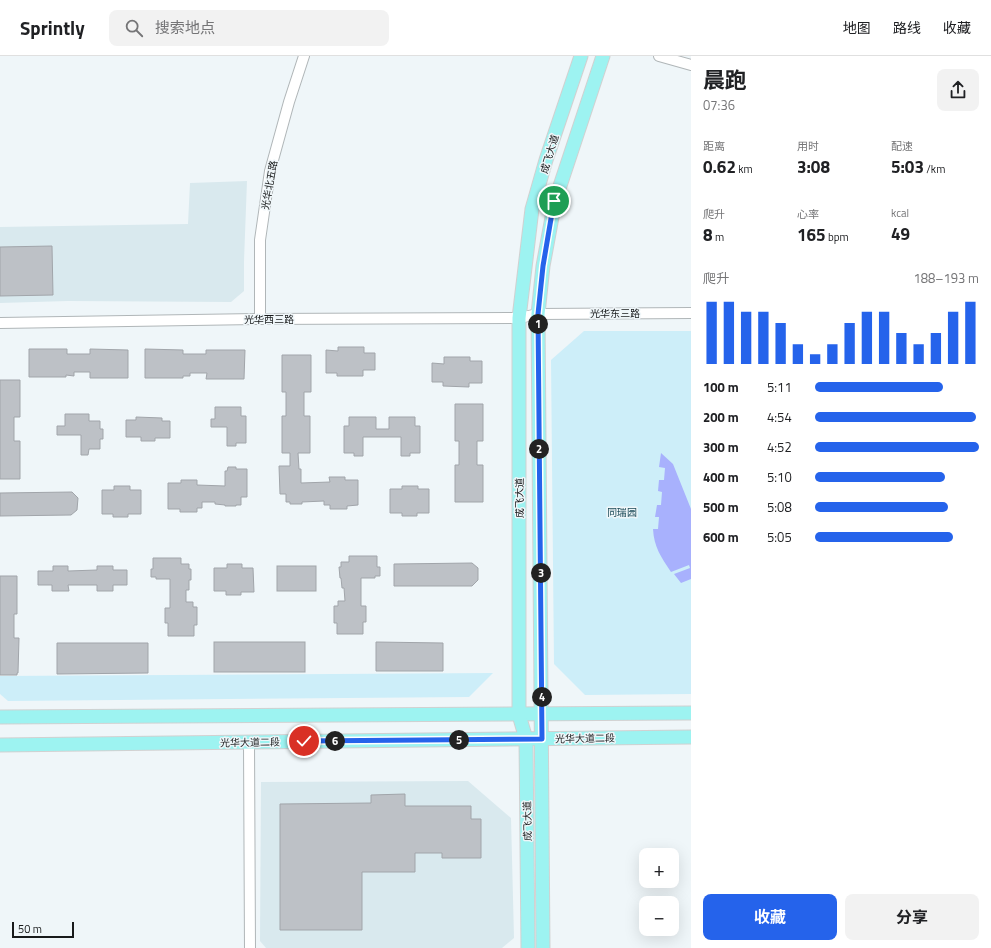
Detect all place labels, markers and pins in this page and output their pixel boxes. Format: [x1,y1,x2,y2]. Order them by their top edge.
pin [537,184,571,218]
pin: 1 [528,314,548,334]
pin: 2 [529,439,549,459]
pin: 3 [531,563,551,583]
pin: 4 [532,687,552,707]
pin [287,724,321,758]
pin: 5 [449,730,469,750]
pin: 6 [325,731,345,751]

